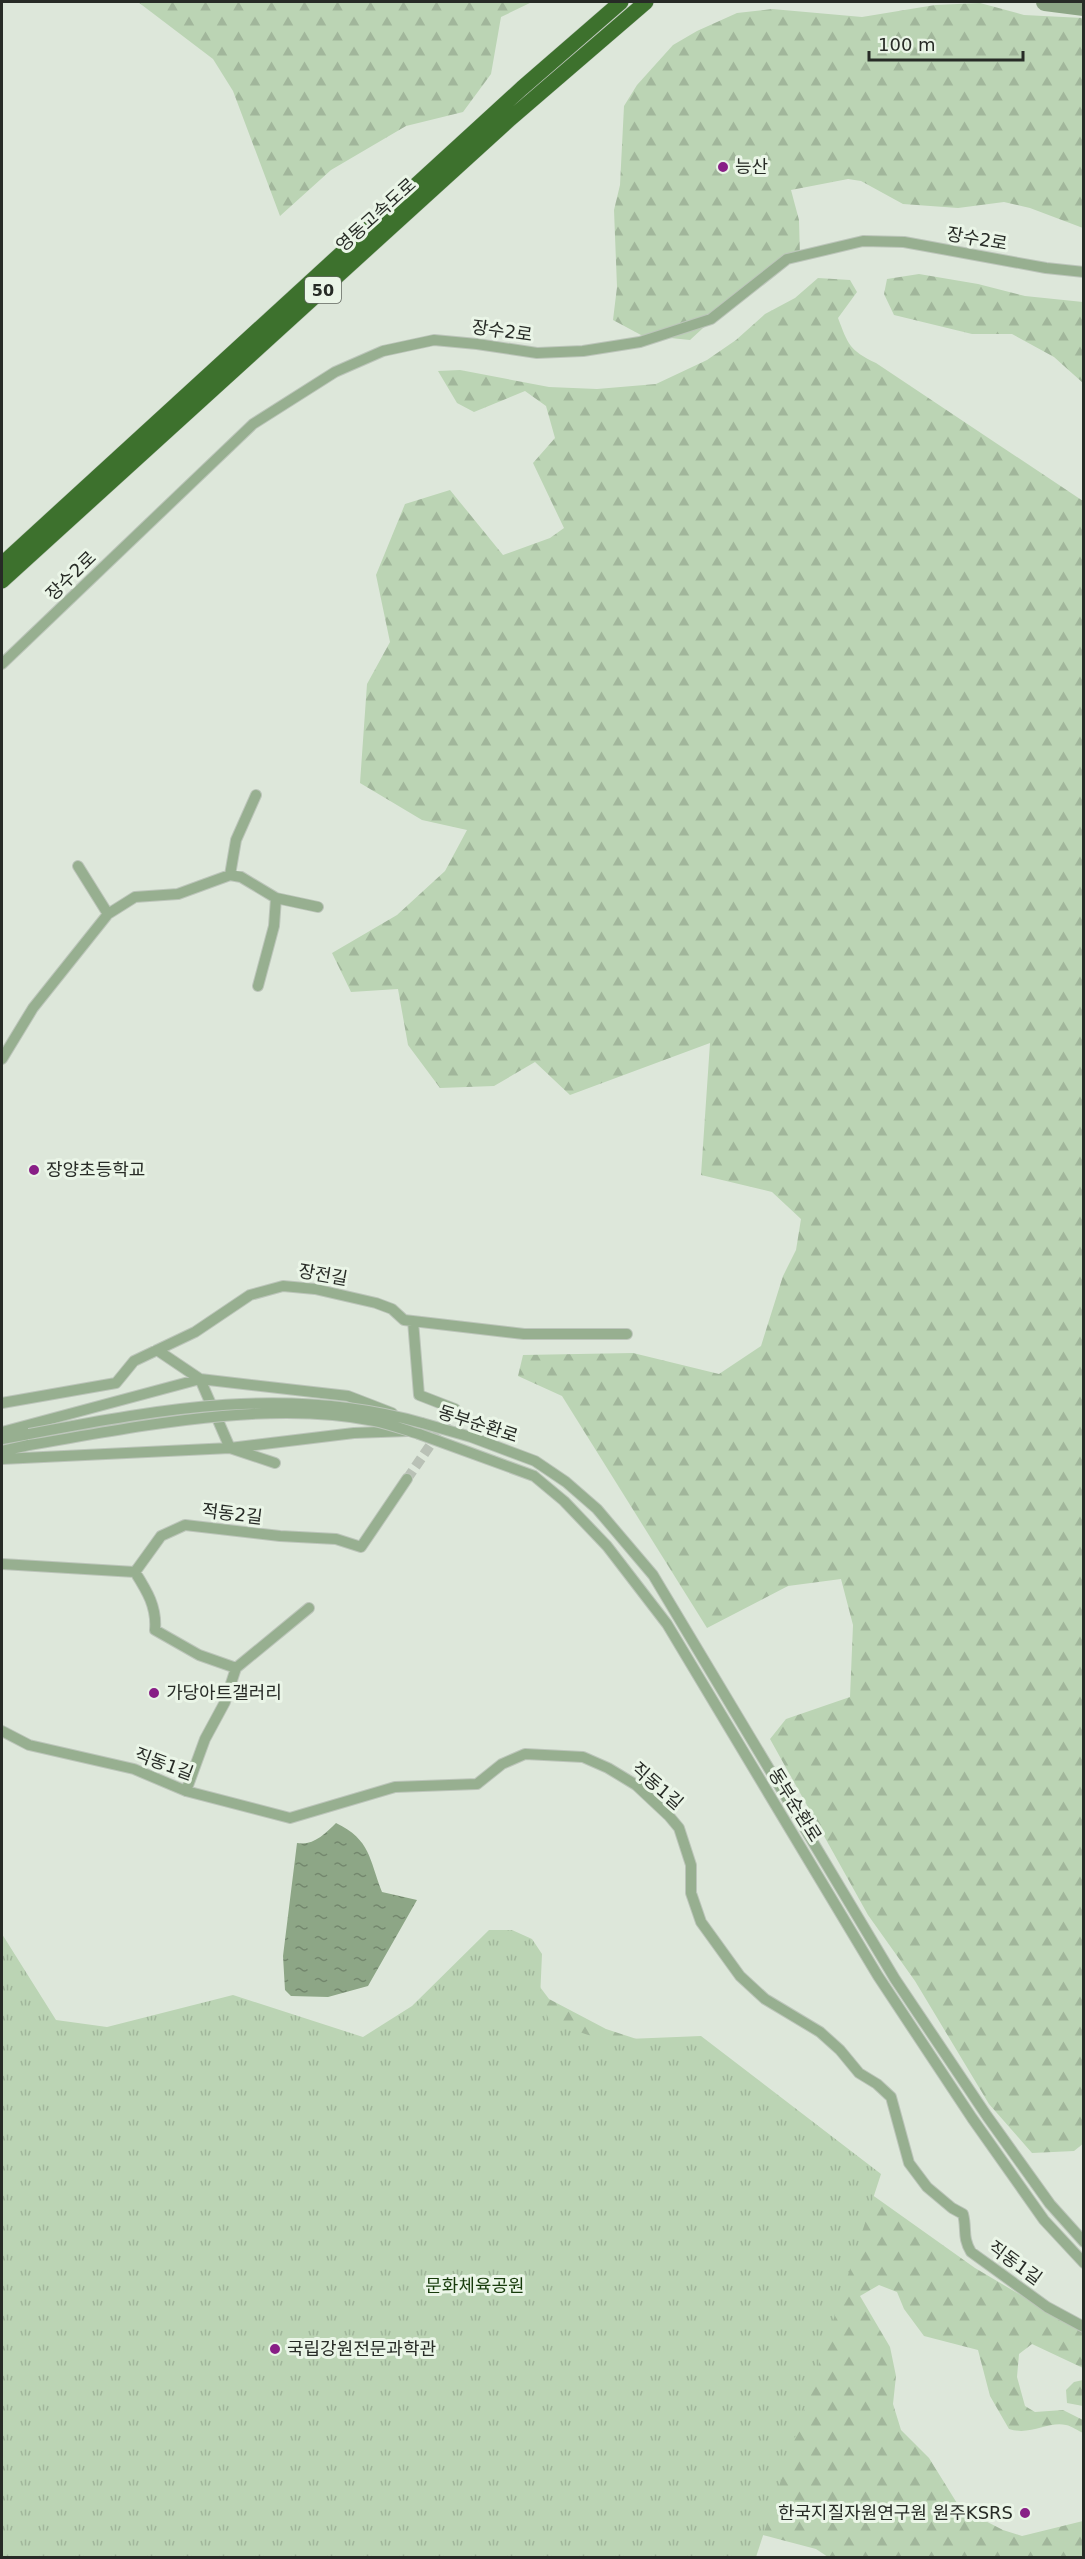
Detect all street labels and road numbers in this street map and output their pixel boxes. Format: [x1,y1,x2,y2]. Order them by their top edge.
street label: 영동고속도로 [332,174,420,256]
street label: 장수2로 [945,223,1009,254]
road number: 50 [305,277,341,303]
street label: 장수2로 [470,316,534,345]
street label: 장수2로 [41,547,100,604]
street label: 장전길 [297,1260,349,1289]
street label: 동부순환로 [436,1401,521,1446]
street label: 적동2길 [200,1499,264,1528]
street label: 직동1길 [132,1743,196,1784]
street label: 직동1길 [627,1758,687,1814]
street label: 동부순환로 [765,1764,826,1845]
street label: 직동1길 [984,2236,1046,2289]

